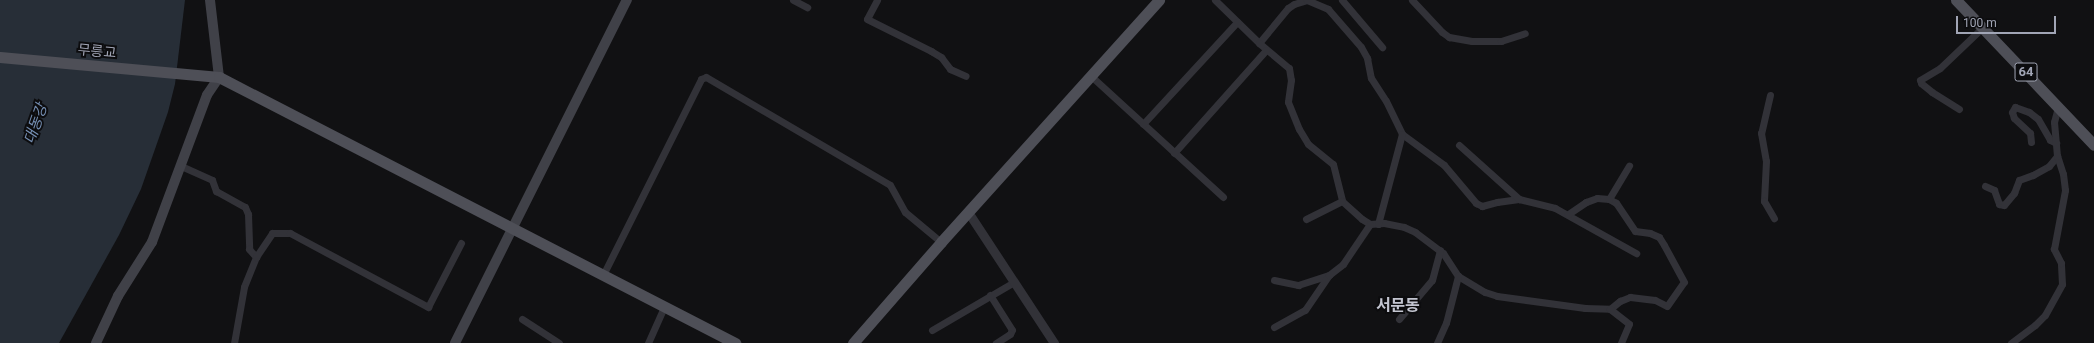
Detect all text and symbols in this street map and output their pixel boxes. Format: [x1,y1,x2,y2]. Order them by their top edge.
scale bar [1958,8,2058,34]
text: 100 m [1963,16,1997,30]
street label: 무릉교 [77,41,117,61]
road number: 64 [2014,61,2038,83]
water label: 대동강 [21,101,51,147]
district label: 서문동 [1376,296,1420,316]

